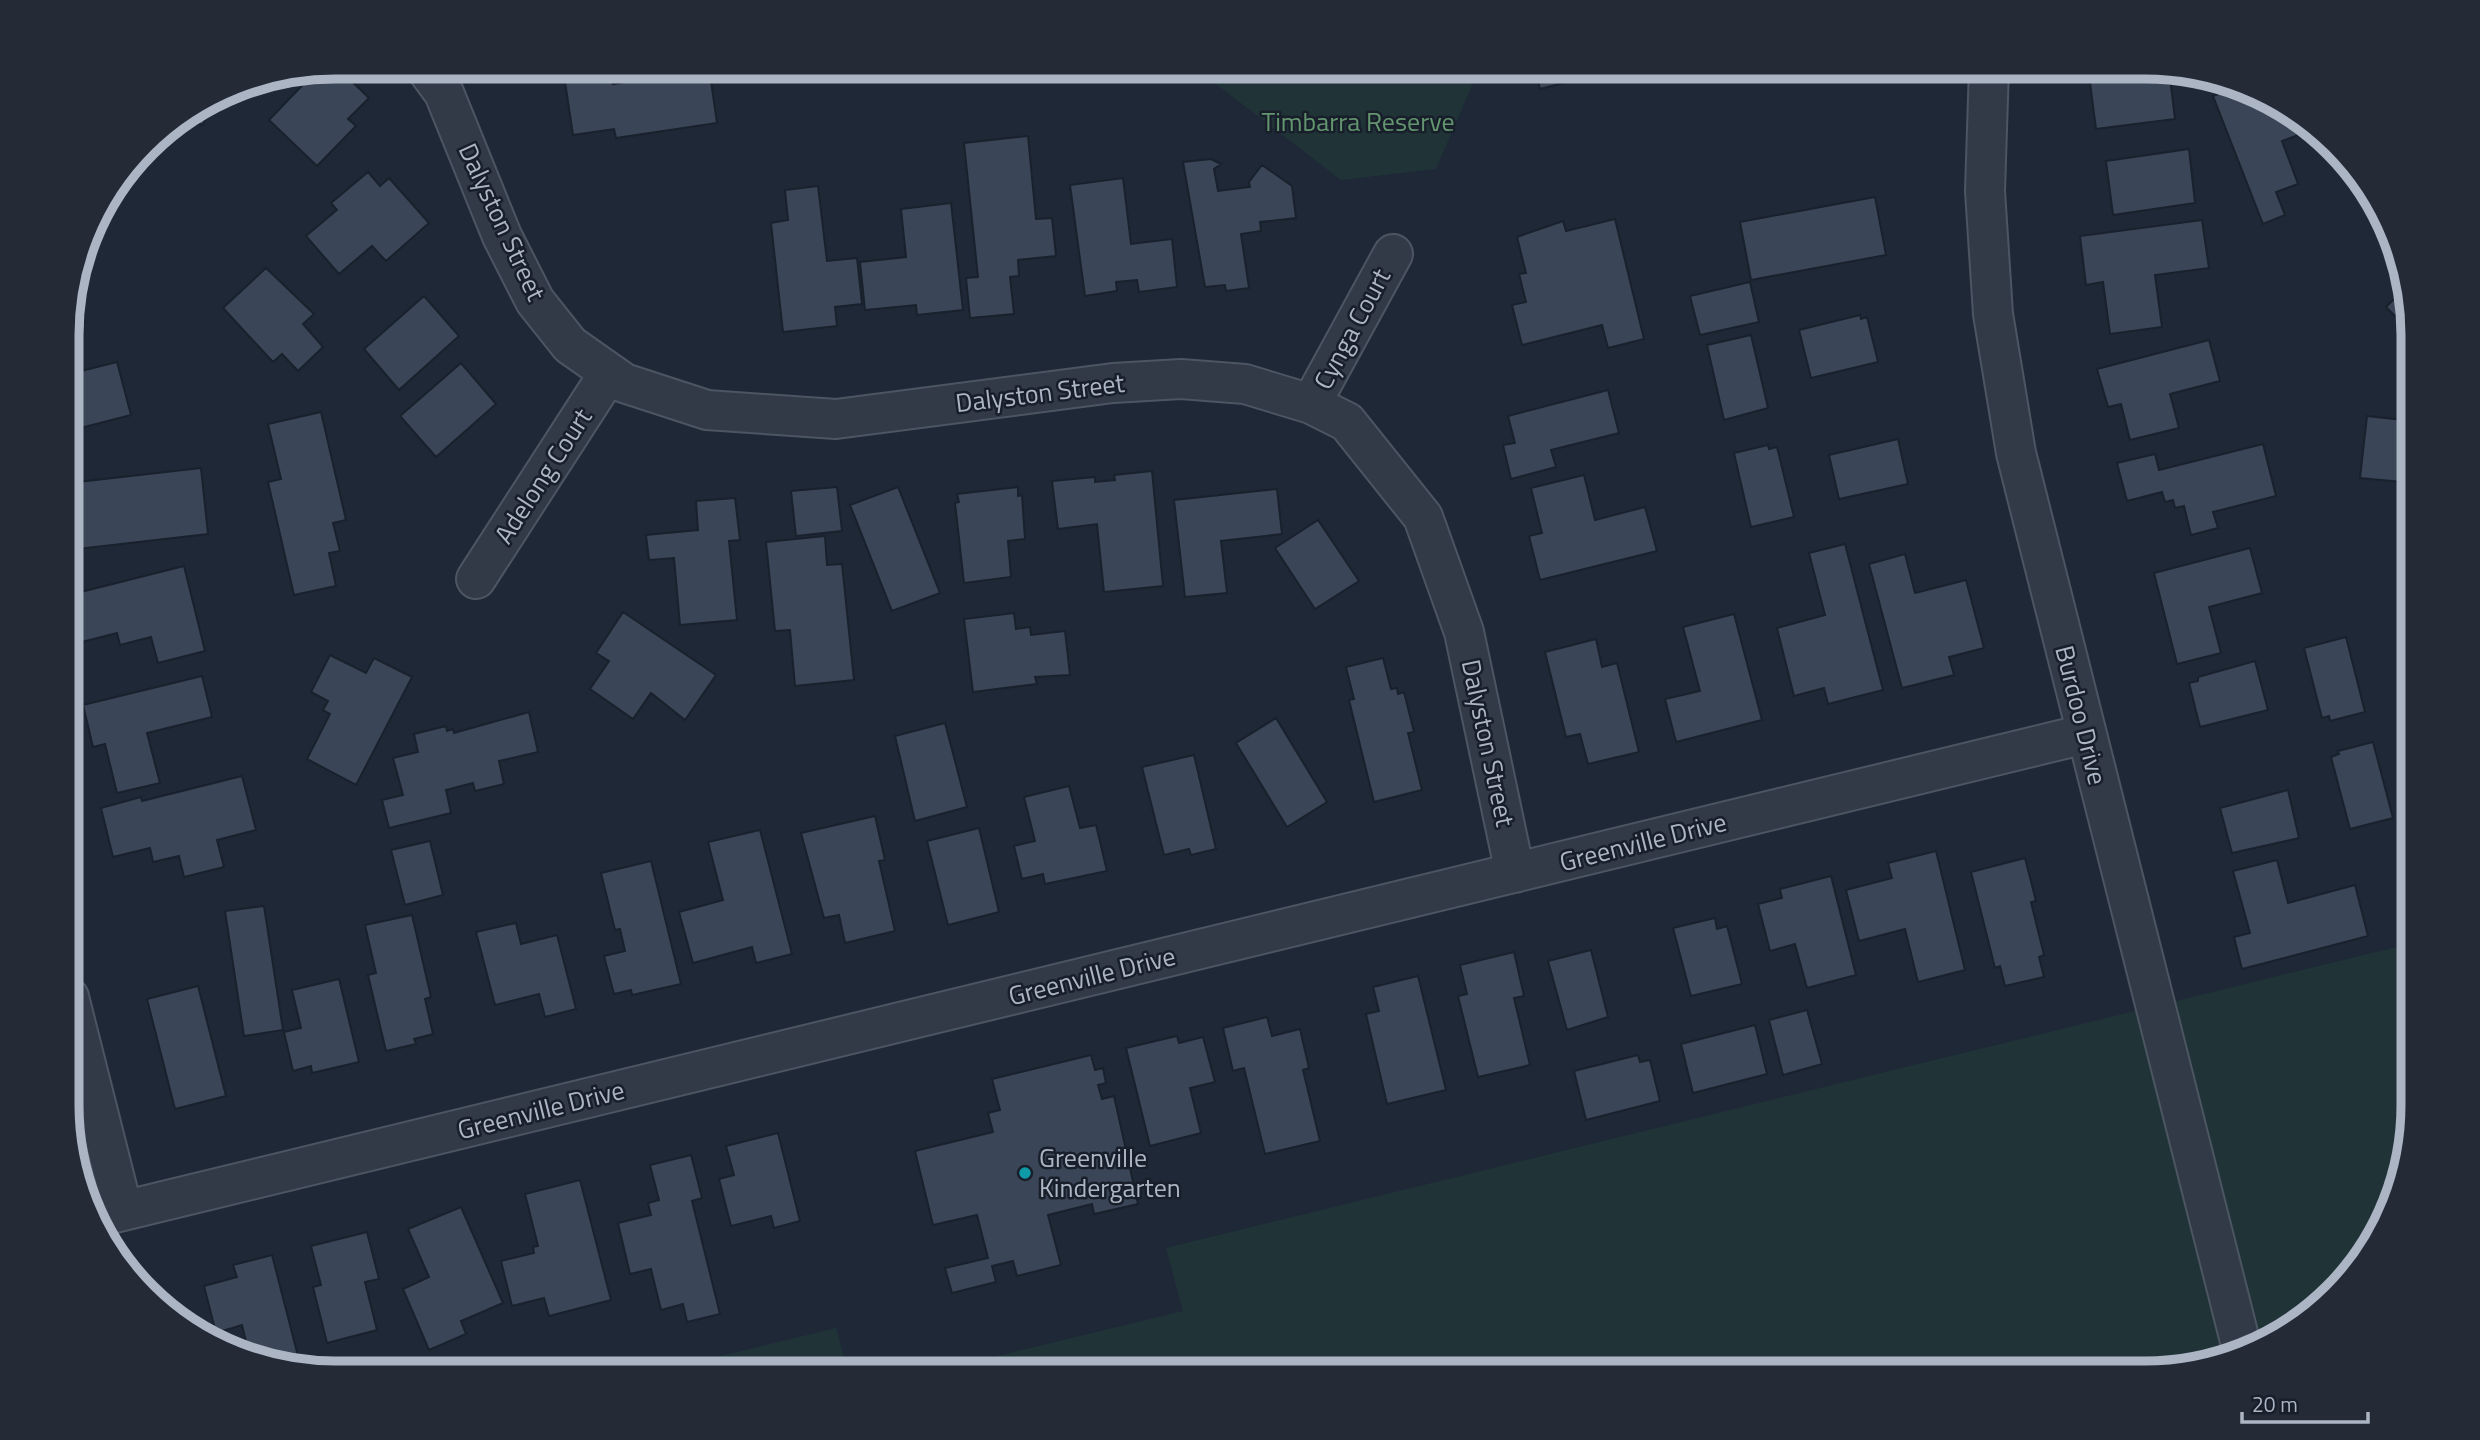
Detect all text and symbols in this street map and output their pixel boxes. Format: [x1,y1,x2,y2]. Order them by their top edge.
park label: Timbarra Reserve [1261,102,1455,141]
street label: Dalyston Street [449,137,556,307]
street label: Cynga Court [1303,261,1400,396]
street label: Dalyston Street [953,363,1127,422]
street label: Adelong Court [484,400,601,551]
street label: Burdoo Drive [2045,641,2118,789]
street label: Dalyston Street [1452,656,1525,830]
street label: Greenville Drive [1555,802,1730,881]
street label: Greenville Drive [1004,936,1179,1015]
street label: Greenville Drive [453,1070,628,1149]
place label: Greenville Kindergarten [1039,1138,1181,1207]
marker: Greenville Kindergarten [1017,1165,1033,1181]
scale bar [2242,1380,2368,1424]
text: 20 m [2252,1388,2298,1420]

